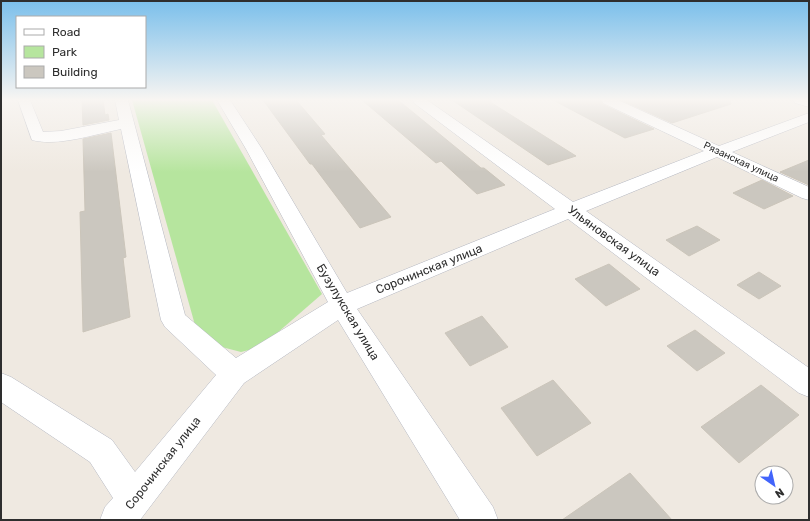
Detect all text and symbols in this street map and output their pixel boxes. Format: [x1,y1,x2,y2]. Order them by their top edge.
legend [16,16,146,88]
text: Road [52,25,80,39]
text: Park [52,45,78,59]
text: Building [52,65,98,79]
street label: Рязанская улица [701,139,781,185]
street label: Ульяновская улица [565,203,663,279]
street label: Сорочинская улица [374,241,484,297]
street label: Бузулукская улица [314,261,382,363]
street label: Сорочинская улица [122,414,204,512]
north arrow [754,465,794,505]
text: N [772,485,786,501]

